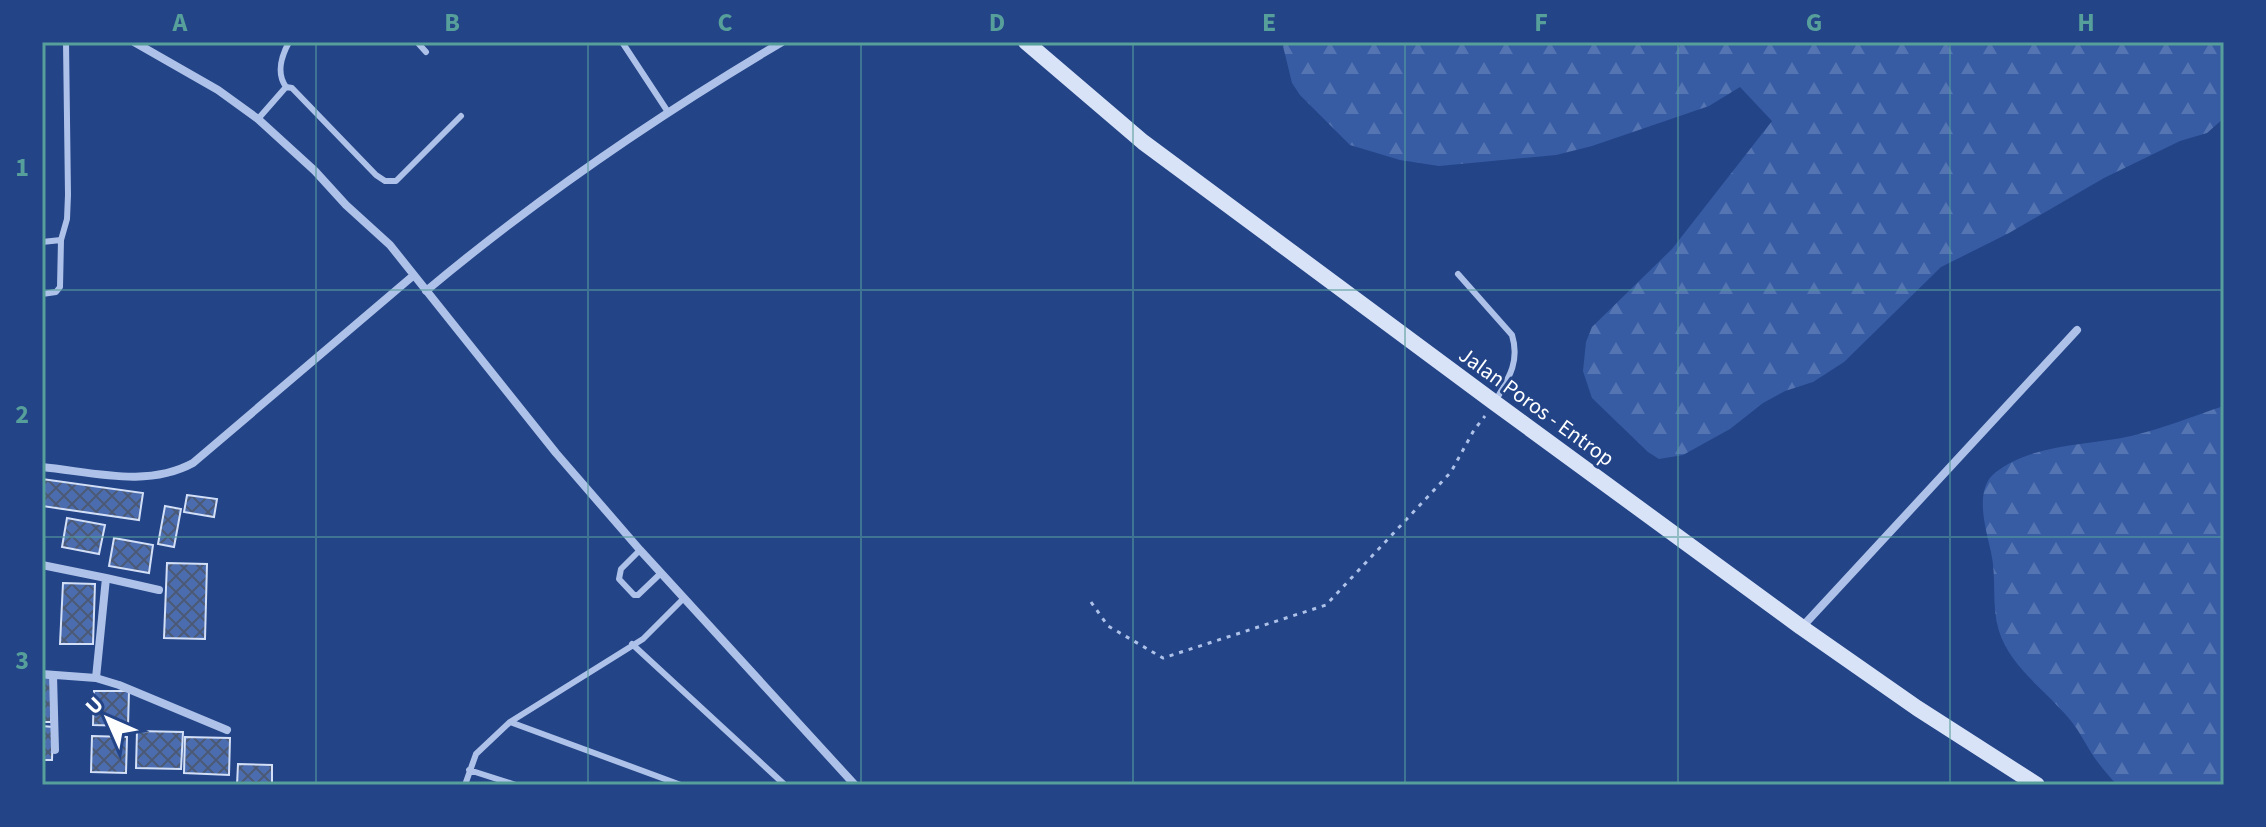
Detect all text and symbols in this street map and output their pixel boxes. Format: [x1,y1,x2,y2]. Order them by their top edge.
text: A [172,4,189,41]
text: B [444,4,460,41]
text: C [717,4,733,41]
text: D [989,4,1005,41]
text: E [1262,4,1276,41]
text: F [1534,4,1548,41]
text: G [1806,4,1822,41]
text: H [2077,4,2095,41]
text: 1 [15,149,29,186]
street label: Jalan Poros - Entrop [1452,339,1621,474]
text: 2 [15,396,29,433]
text: 3 [15,642,29,679]
north arrow [68,679,148,759]
text: U [78,689,111,722]

